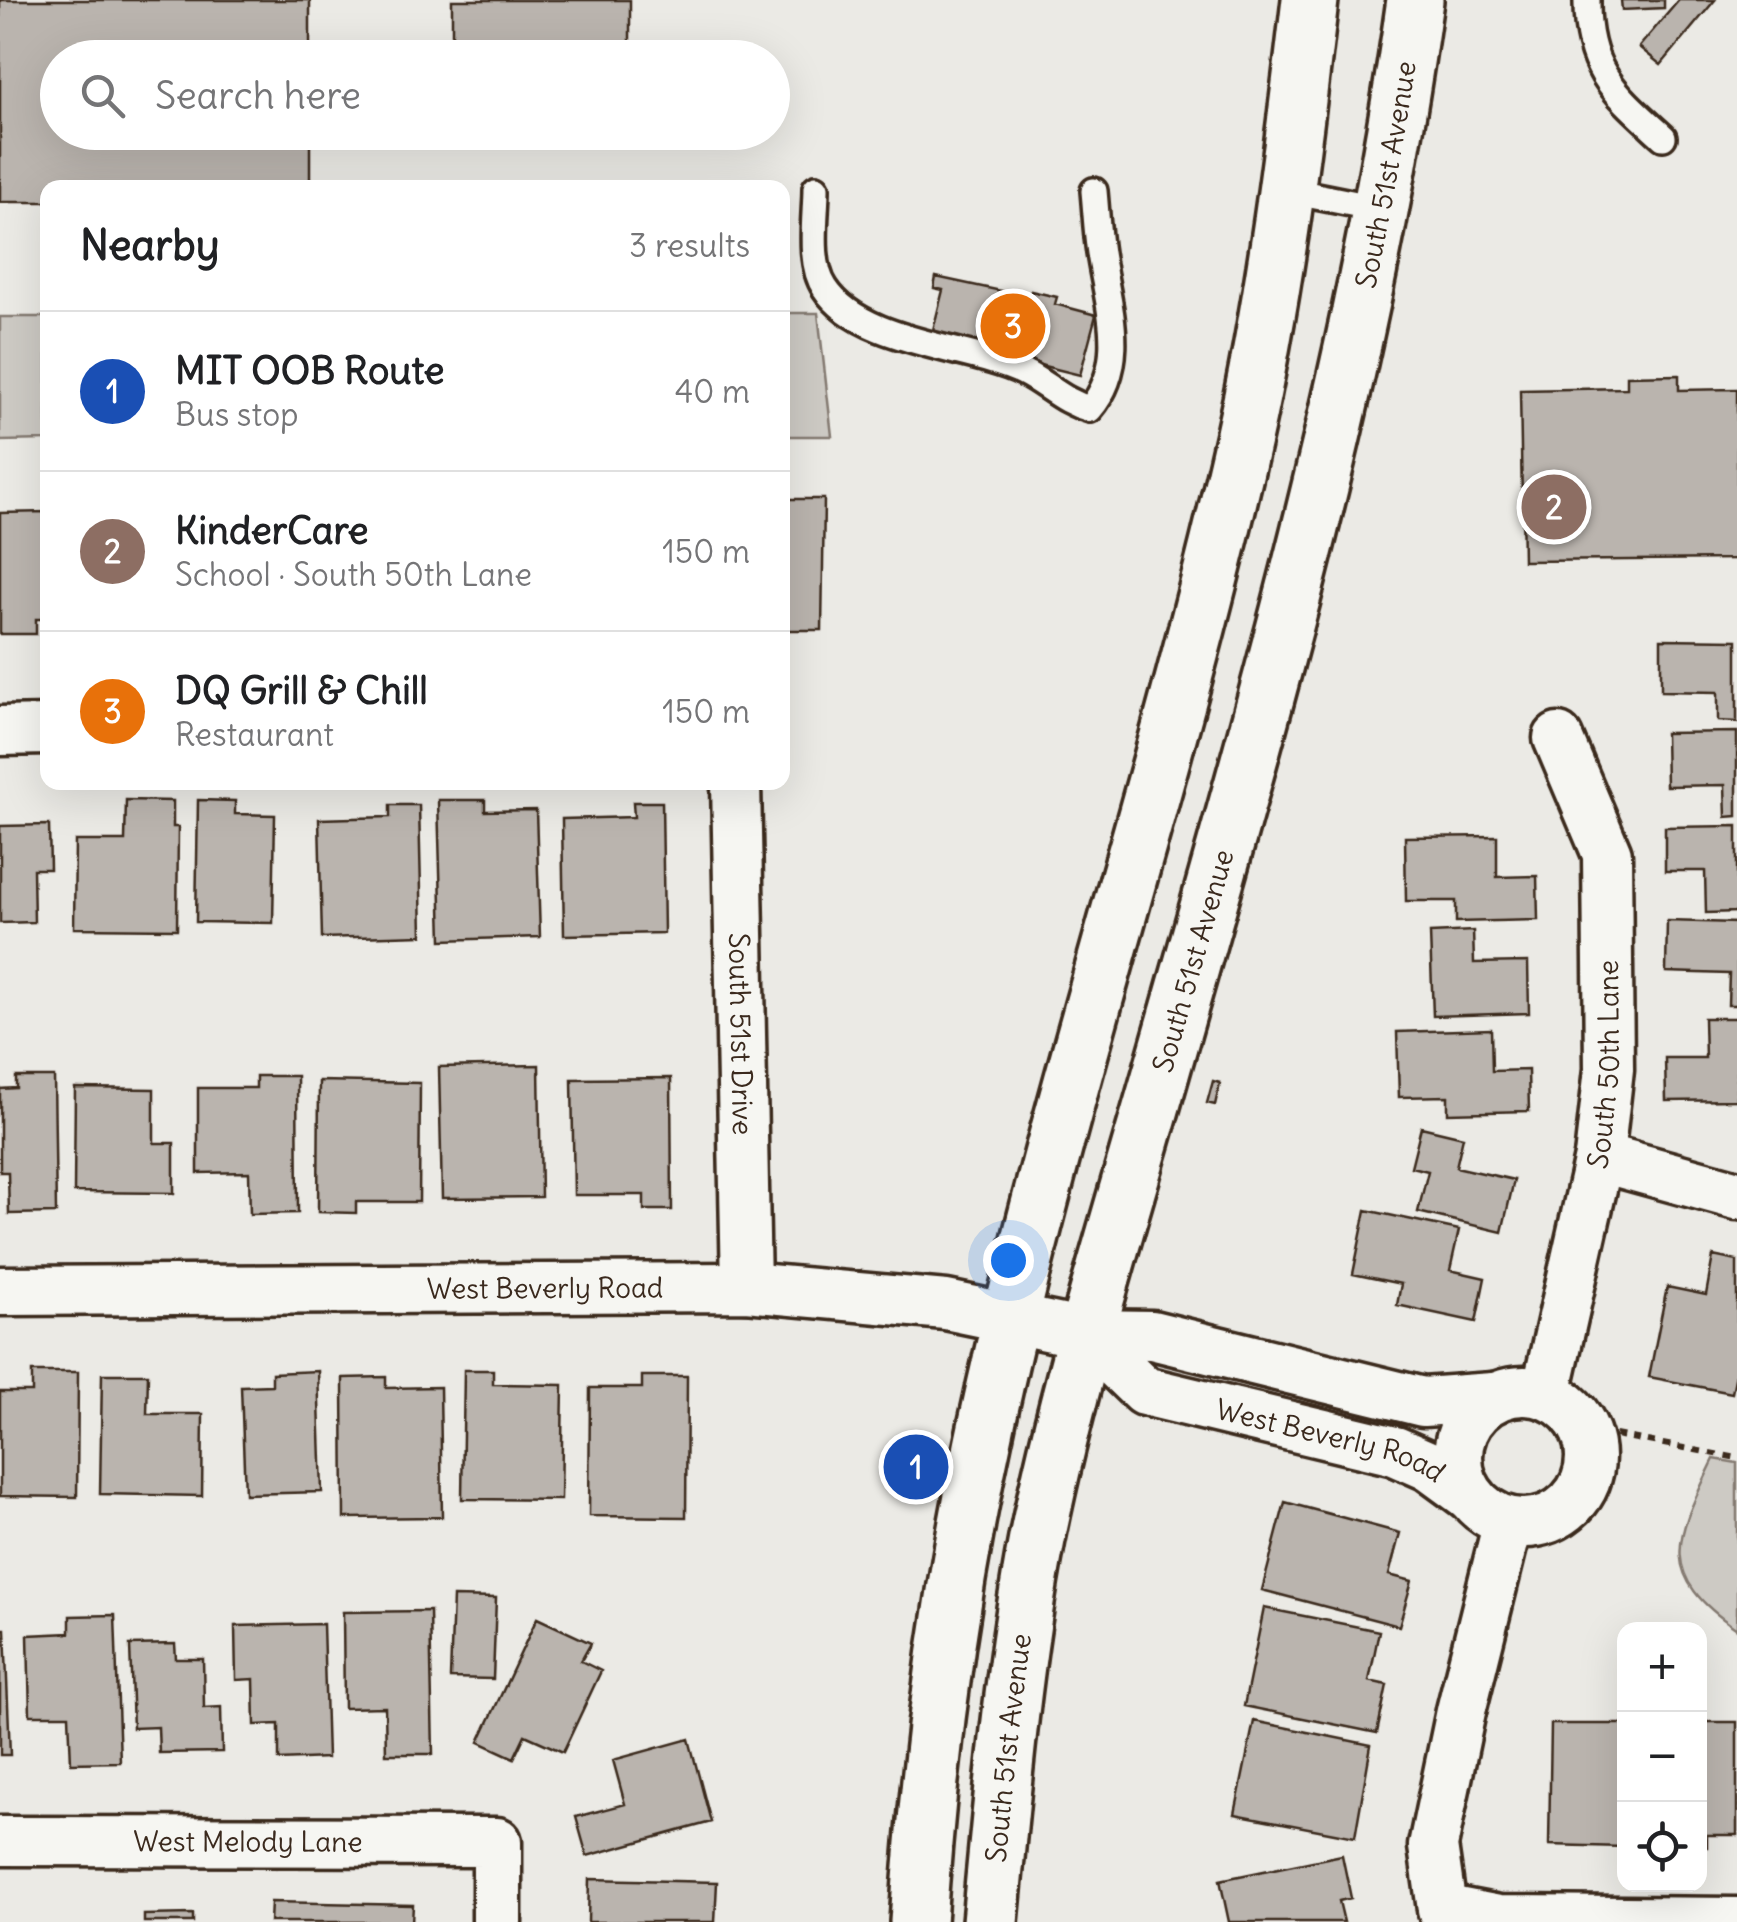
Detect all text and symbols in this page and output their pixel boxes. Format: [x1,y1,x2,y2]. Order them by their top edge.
search box [40,40,790,150]
street label: South 51st Avenue [1347,59,1424,291]
icon: search [75,68,130,123]
text: Search here [155,72,361,119]
text: Nearby [80,219,219,271]
text: 3 results [629,225,750,266]
pin: 3 [980,288,1046,364]
text: MIT OOB Route [175,347,444,394]
text: 1 [106,371,119,412]
text: 40 m [675,371,750,412]
text: Bus stop [175,394,298,435]
pin: 2 [1522,470,1586,544]
text: KinderCare [175,507,368,554]
text: 2 [104,531,121,572]
text: 150 m [662,531,750,572]
text: School · South 50th Lane [175,554,532,595]
text: DQ Grill & Chill [175,667,428,714]
text: 3 [103,691,122,732]
text: 150 m [662,691,750,732]
text: Restaurant [175,714,334,755]
street label: South 51st Avenue [1144,845,1241,1076]
street label: South 51st Drive [721,932,761,1135]
street label: South 50th Lane [1579,960,1627,1172]
your location [983,1235,1034,1286]
street label: West Beverly Road [427,1269,663,1307]
street label: West Beverly Road [1212,1391,1453,1490]
pin: 1 [884,1430,948,1504]
map controls [1617,1622,1707,1892]
button: + [1617,1622,1707,1712]
street label: South 51st Avenue [978,1631,1039,1864]
button: − [1617,1712,1707,1802]
button: locate [1617,1802,1707,1892]
street label: West Melody Lane [133,1823,363,1860]

